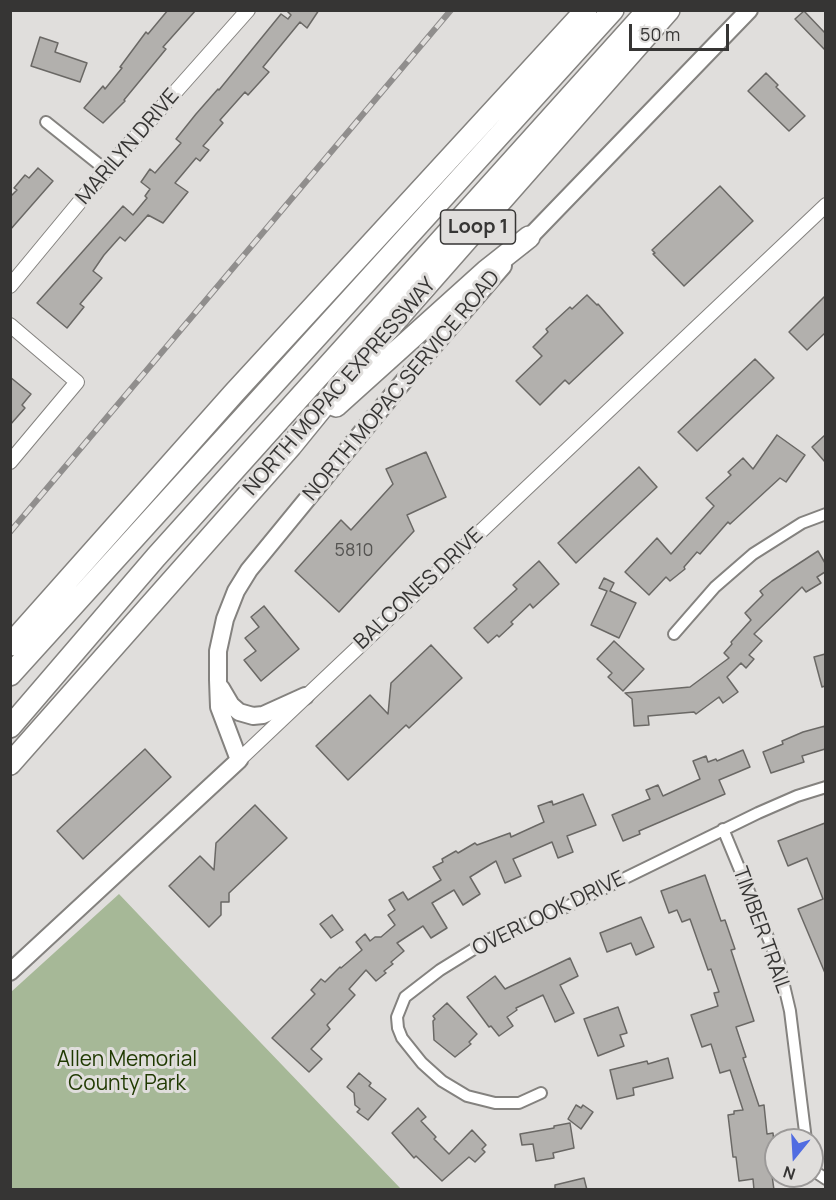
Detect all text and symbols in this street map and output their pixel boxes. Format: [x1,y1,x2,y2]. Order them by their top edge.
scale bar [632,12,732,50]
text: 50 m [640,22,680,46]
street label: MARILYN DRIVE [71,84,185,210]
road number: Loop 1 [440,210,516,244]
street label: NORTH MOPAC SERVICE ROAD [298,266,506,506]
street label: NORTH MOPAC EXPRESSWAY [239,273,441,501]
street label: BALCONES DRIVE [349,523,489,655]
house number: 5810 [335,540,373,562]
street label: TIMBER TRAIL [727,864,795,996]
street label: OVERLOOK DRIVE [469,866,629,962]
park label: Allen Memorial County Park [57,1047,197,1097]
north arrow [764,1128,824,1188]
text: N [780,1161,798,1185]

